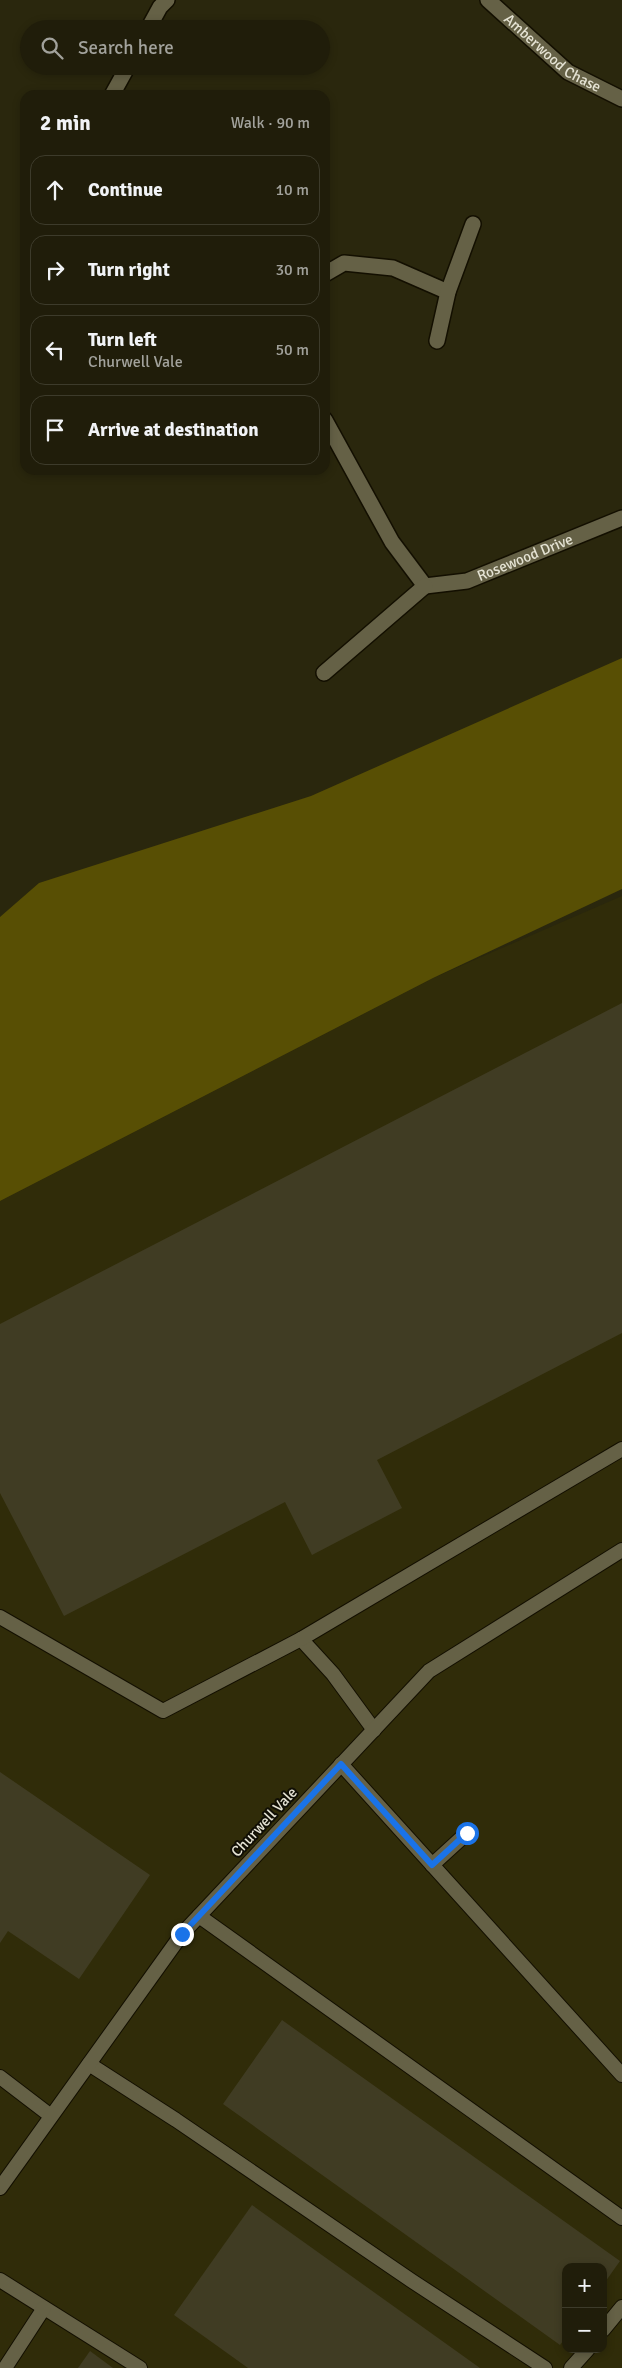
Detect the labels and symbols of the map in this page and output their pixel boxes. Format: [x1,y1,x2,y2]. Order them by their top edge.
street label: Amberwood Chase [500,10,604,96]
street label: Rosewood Drive [474,530,575,585]
street label: Churwell Vale [227,1783,301,1861]
route start [456,1822,479,1845]
route end [171,1923,194,1946]

